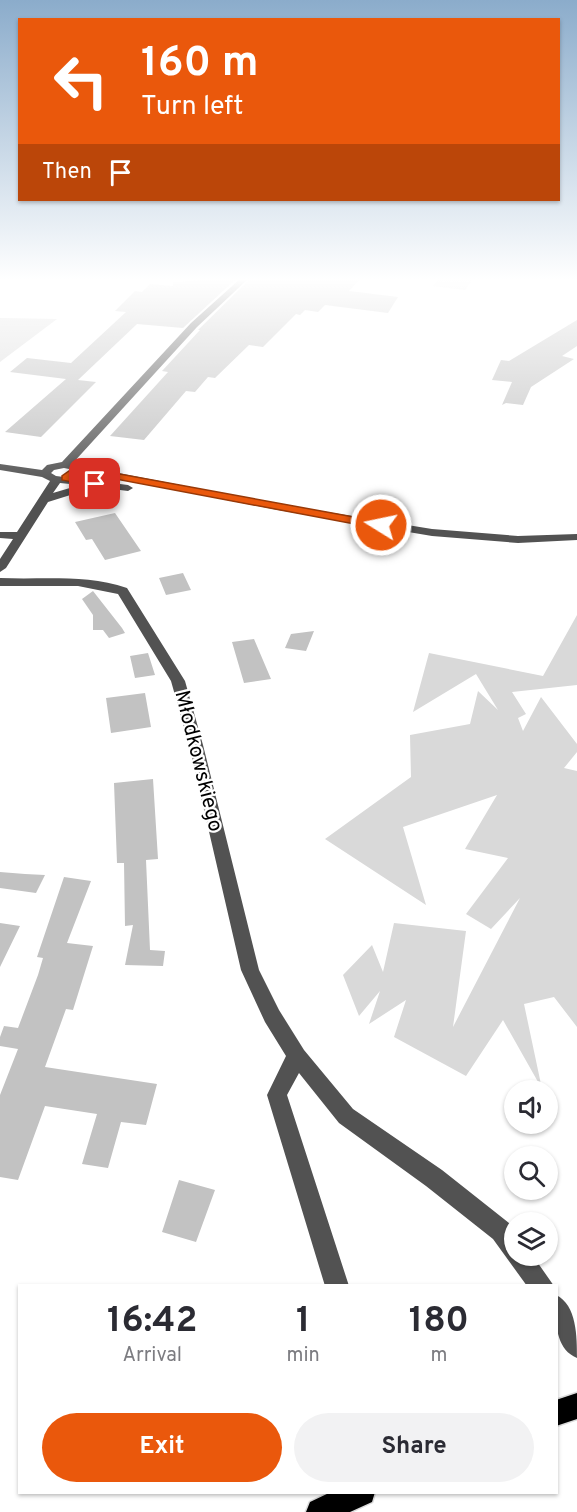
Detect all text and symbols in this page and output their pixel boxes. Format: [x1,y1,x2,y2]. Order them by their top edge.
text: 160 m [141,38,259,91]
icon: left [42,42,120,120]
text: Turn left [141,90,243,124]
icon: arrive [104,156,137,189]
text: Then [42,159,92,186]
pin [69,458,120,509]
icon: arrive [78,467,111,500]
position arrow [349,493,413,557]
street label: Młodkowskiego [167,688,229,834]
map controls [504,1080,558,1266]
button: sound [504,1080,558,1134]
button: search [504,1146,558,1200]
button: layers [504,1212,558,1266]
text: 16:42 [107,1299,197,1345]
text: 1 [296,1299,310,1345]
text: 180 [409,1299,469,1345]
text: Arrival [122,1343,182,1369]
text: min [286,1343,320,1369]
text: m [430,1343,447,1369]
button: Exit [42,1413,282,1482]
button: Share [294,1413,534,1482]

